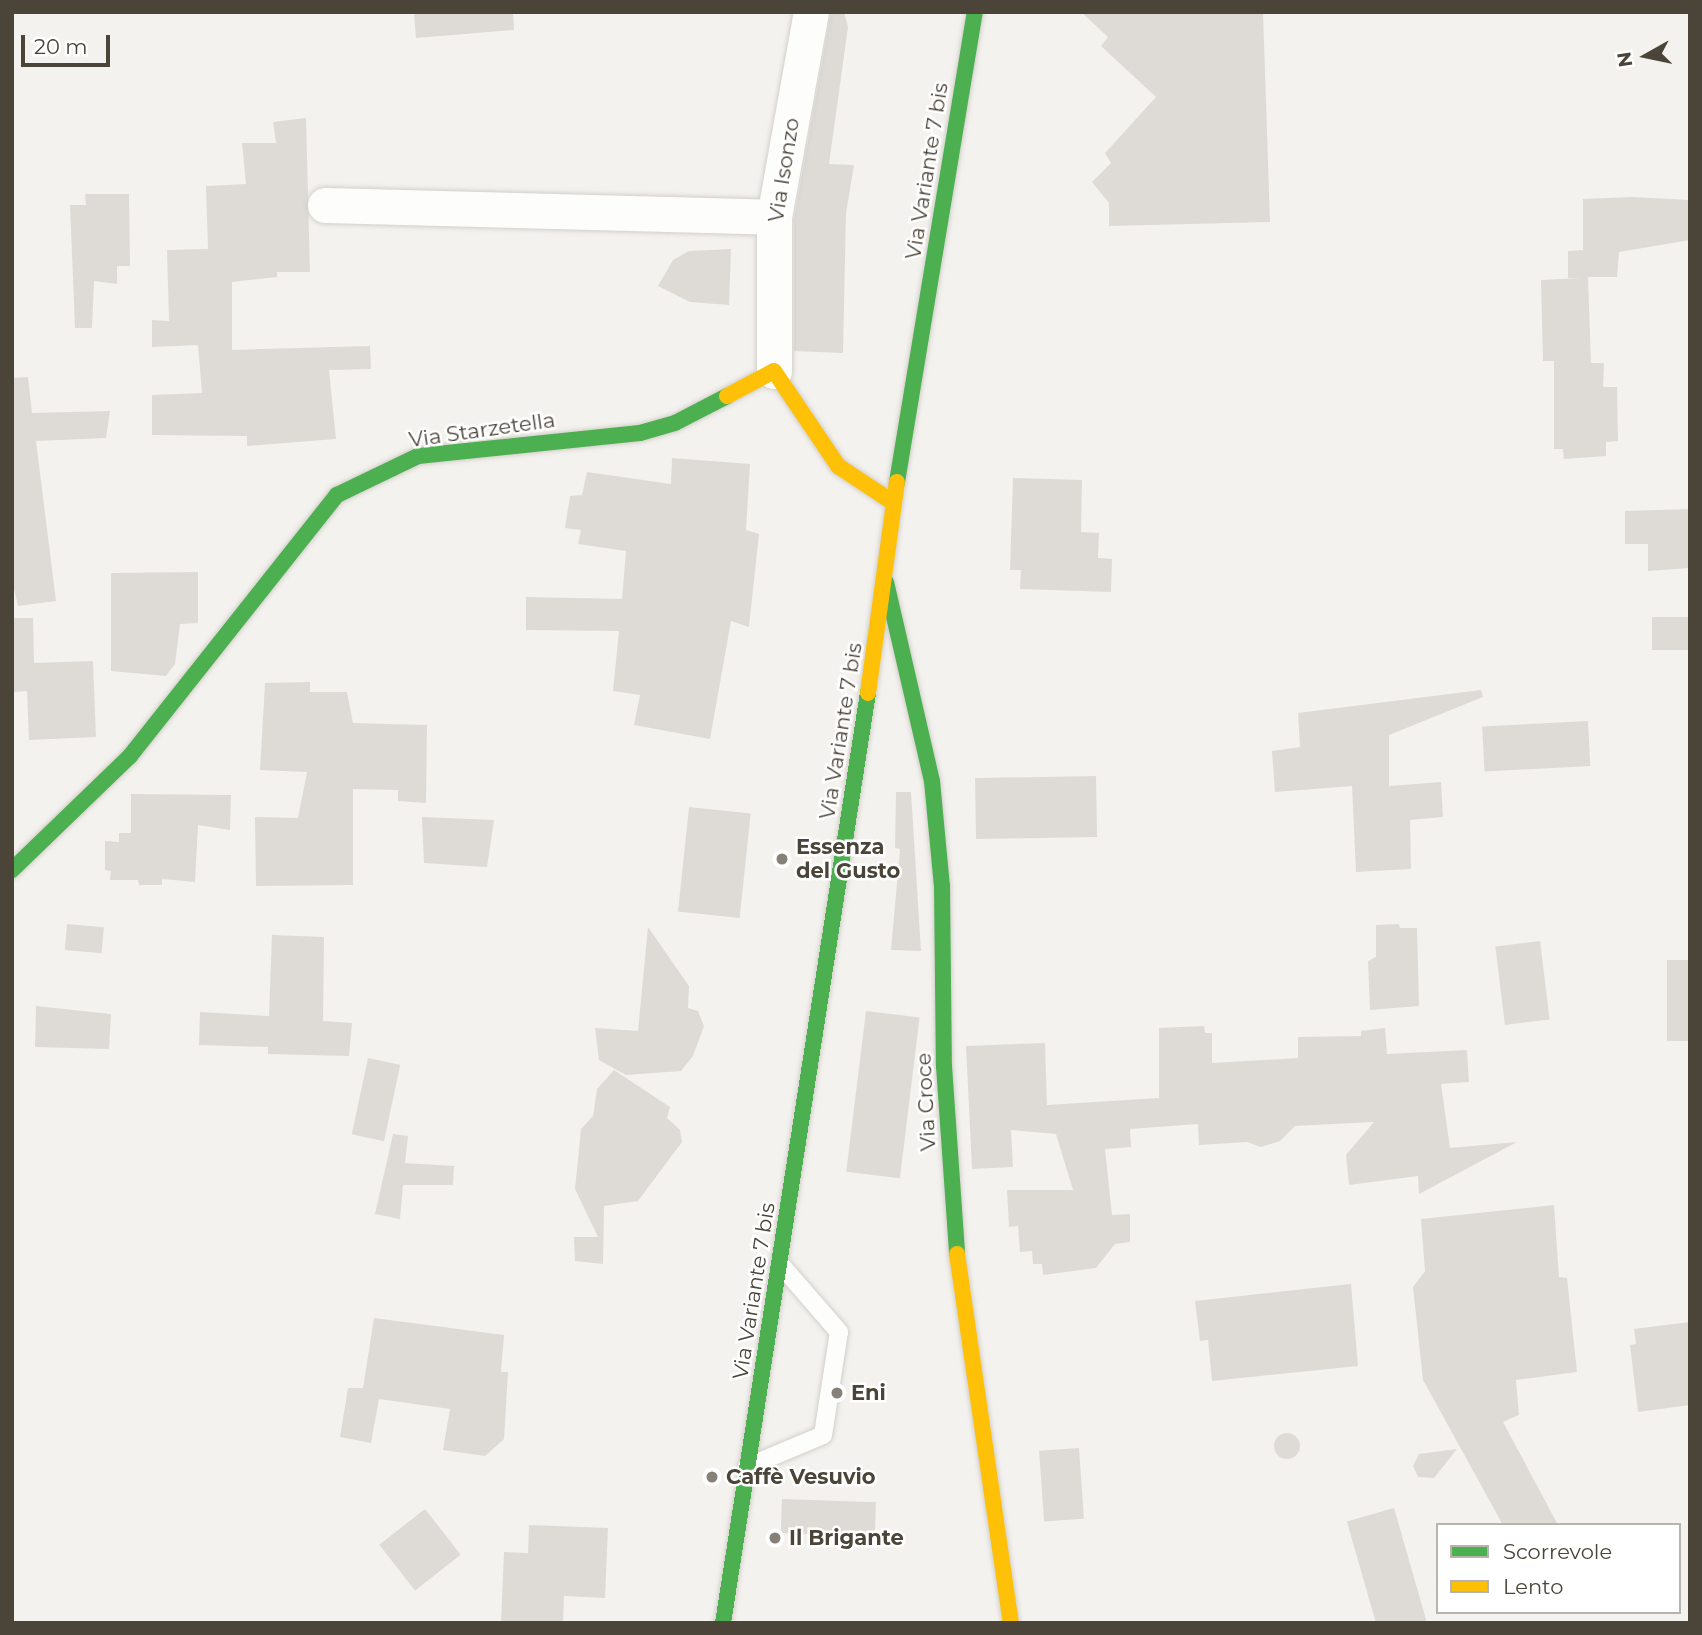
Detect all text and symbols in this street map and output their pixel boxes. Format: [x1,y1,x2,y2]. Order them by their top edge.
scale bar [24,21,114,65]
north arrow [1611,21,1681,91]
text: 20 m [34,34,88,59]
text: N [1612,50,1637,69]
street label: Via Variante 7 bis [901,81,953,261]
street label: Via Isonzo [763,116,805,224]
street label: Via Starzetella [407,407,557,453]
street label: Via Variante 7 bis [815,641,867,821]
place label: Essenza del Gusto [796,834,900,884]
marker: Essenza del Gusto [774,851,790,867]
street label: Via Croce [911,1052,941,1152]
street label: Via Variante 7 bis [728,1201,780,1381]
place label: Eni [851,1380,886,1406]
marker: Eni [829,1385,845,1401]
place label: Caffè Vesuvio [726,1464,876,1490]
marker: Caffè Vesuvio [704,1469,720,1485]
legend [1436,1523,1681,1614]
place label: Il Brigante [789,1525,904,1551]
marker: Il Brigante [767,1530,783,1546]
text: Scorrevole [1503,1539,1612,1564]
text: Lento [1503,1574,1563,1599]

